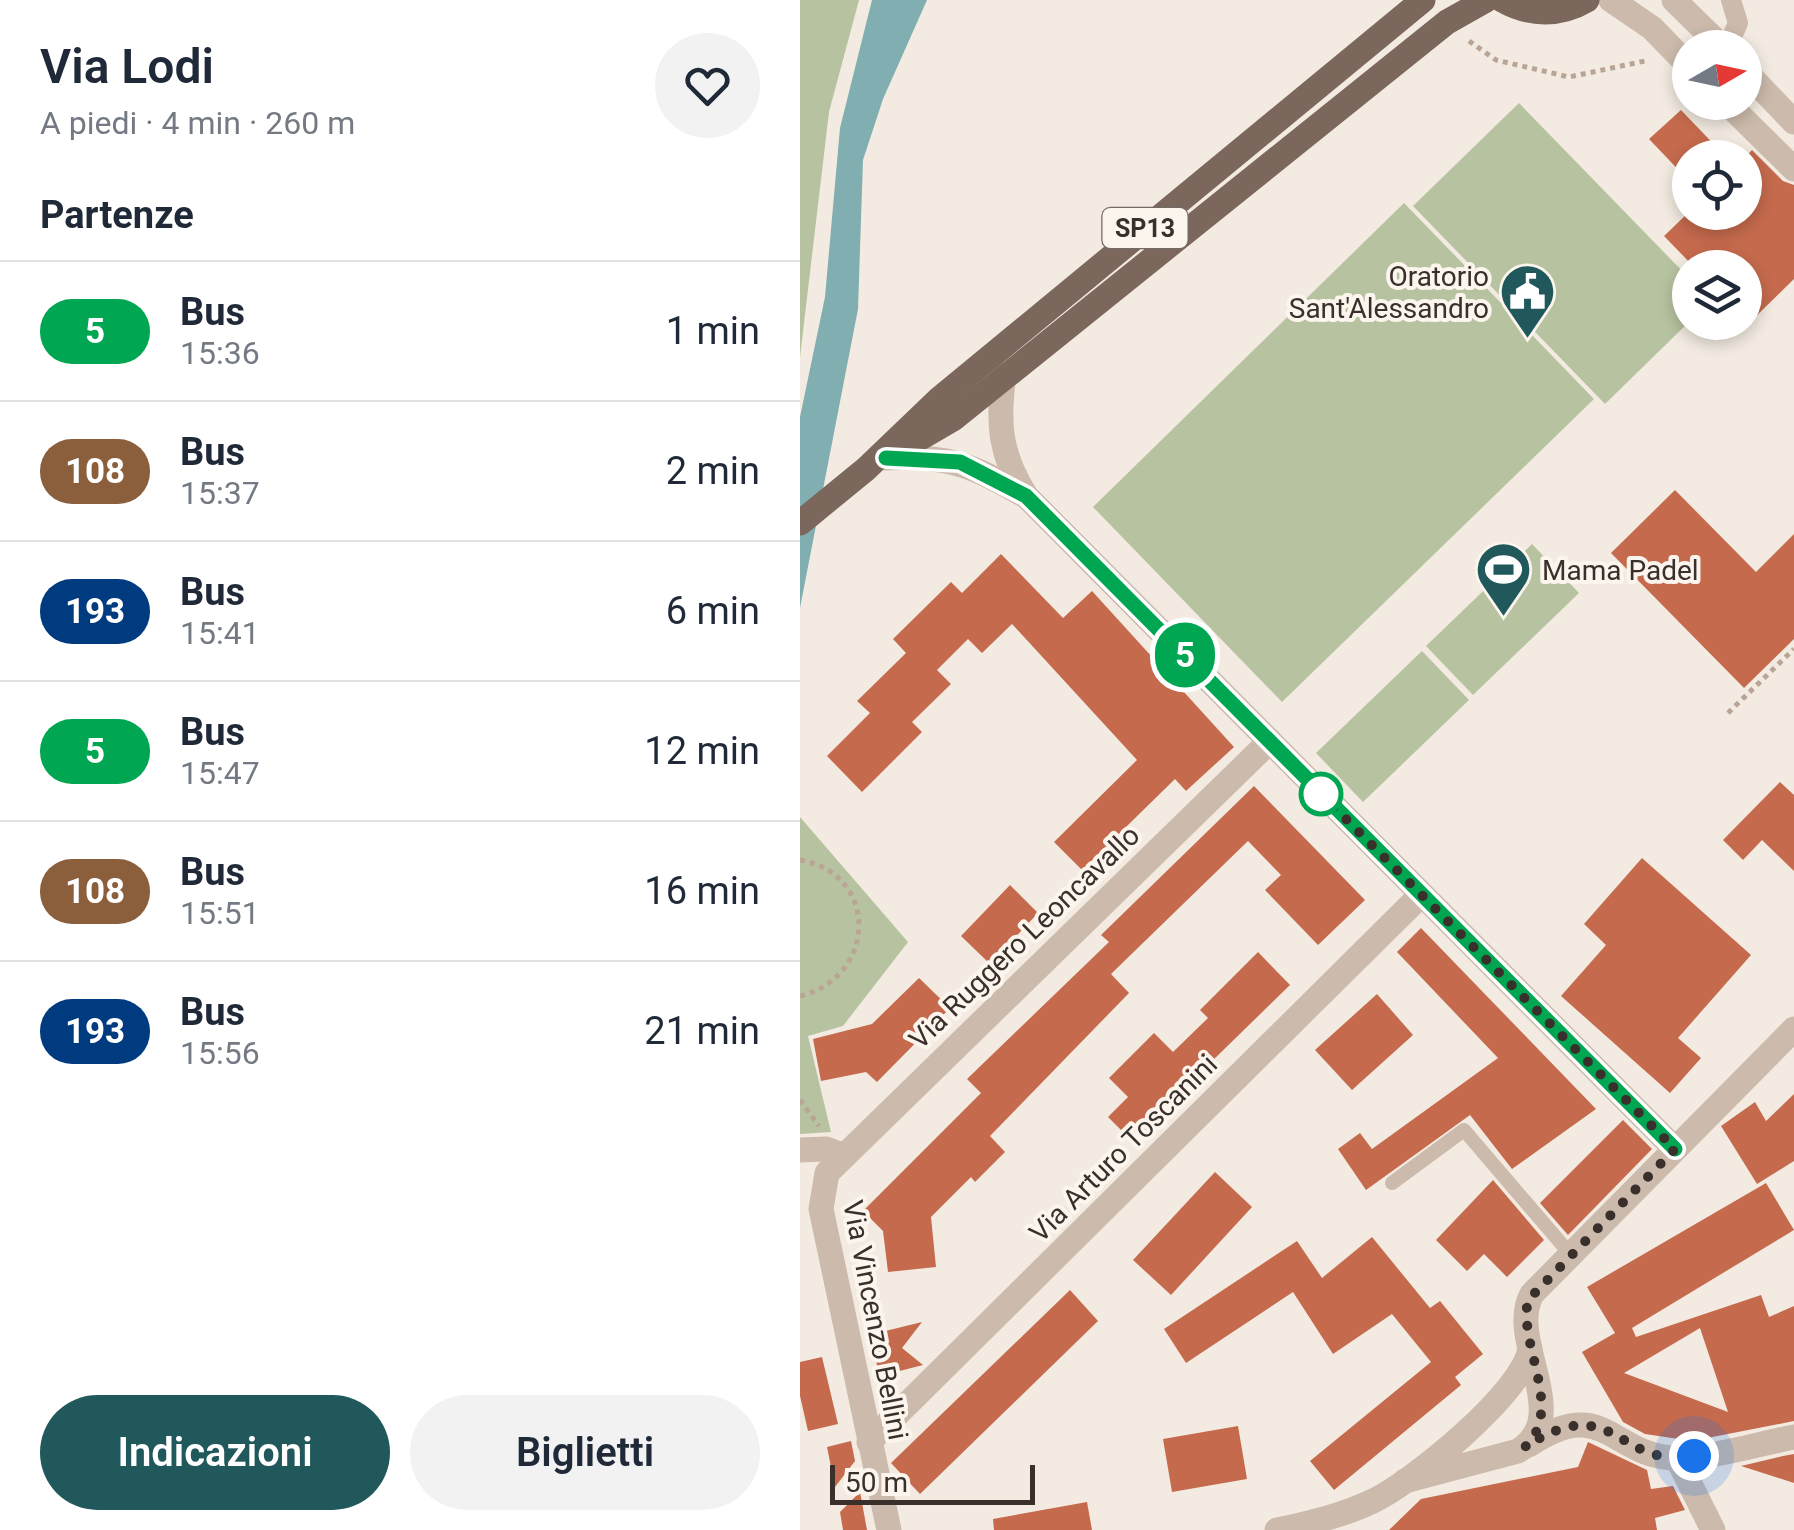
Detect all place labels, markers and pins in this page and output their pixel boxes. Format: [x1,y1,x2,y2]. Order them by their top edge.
place label: Oratorio Sant'Alessandro [1289,260,1489,325]
public building icon: Oratorio Sant'Alessandro [1498,262,1558,341]
sports icon: Mama Padel [1473,540,1533,619]
place label: Mama Padel [1542,554,1699,587]
unlabelled marker [1300,773,1342,815]

